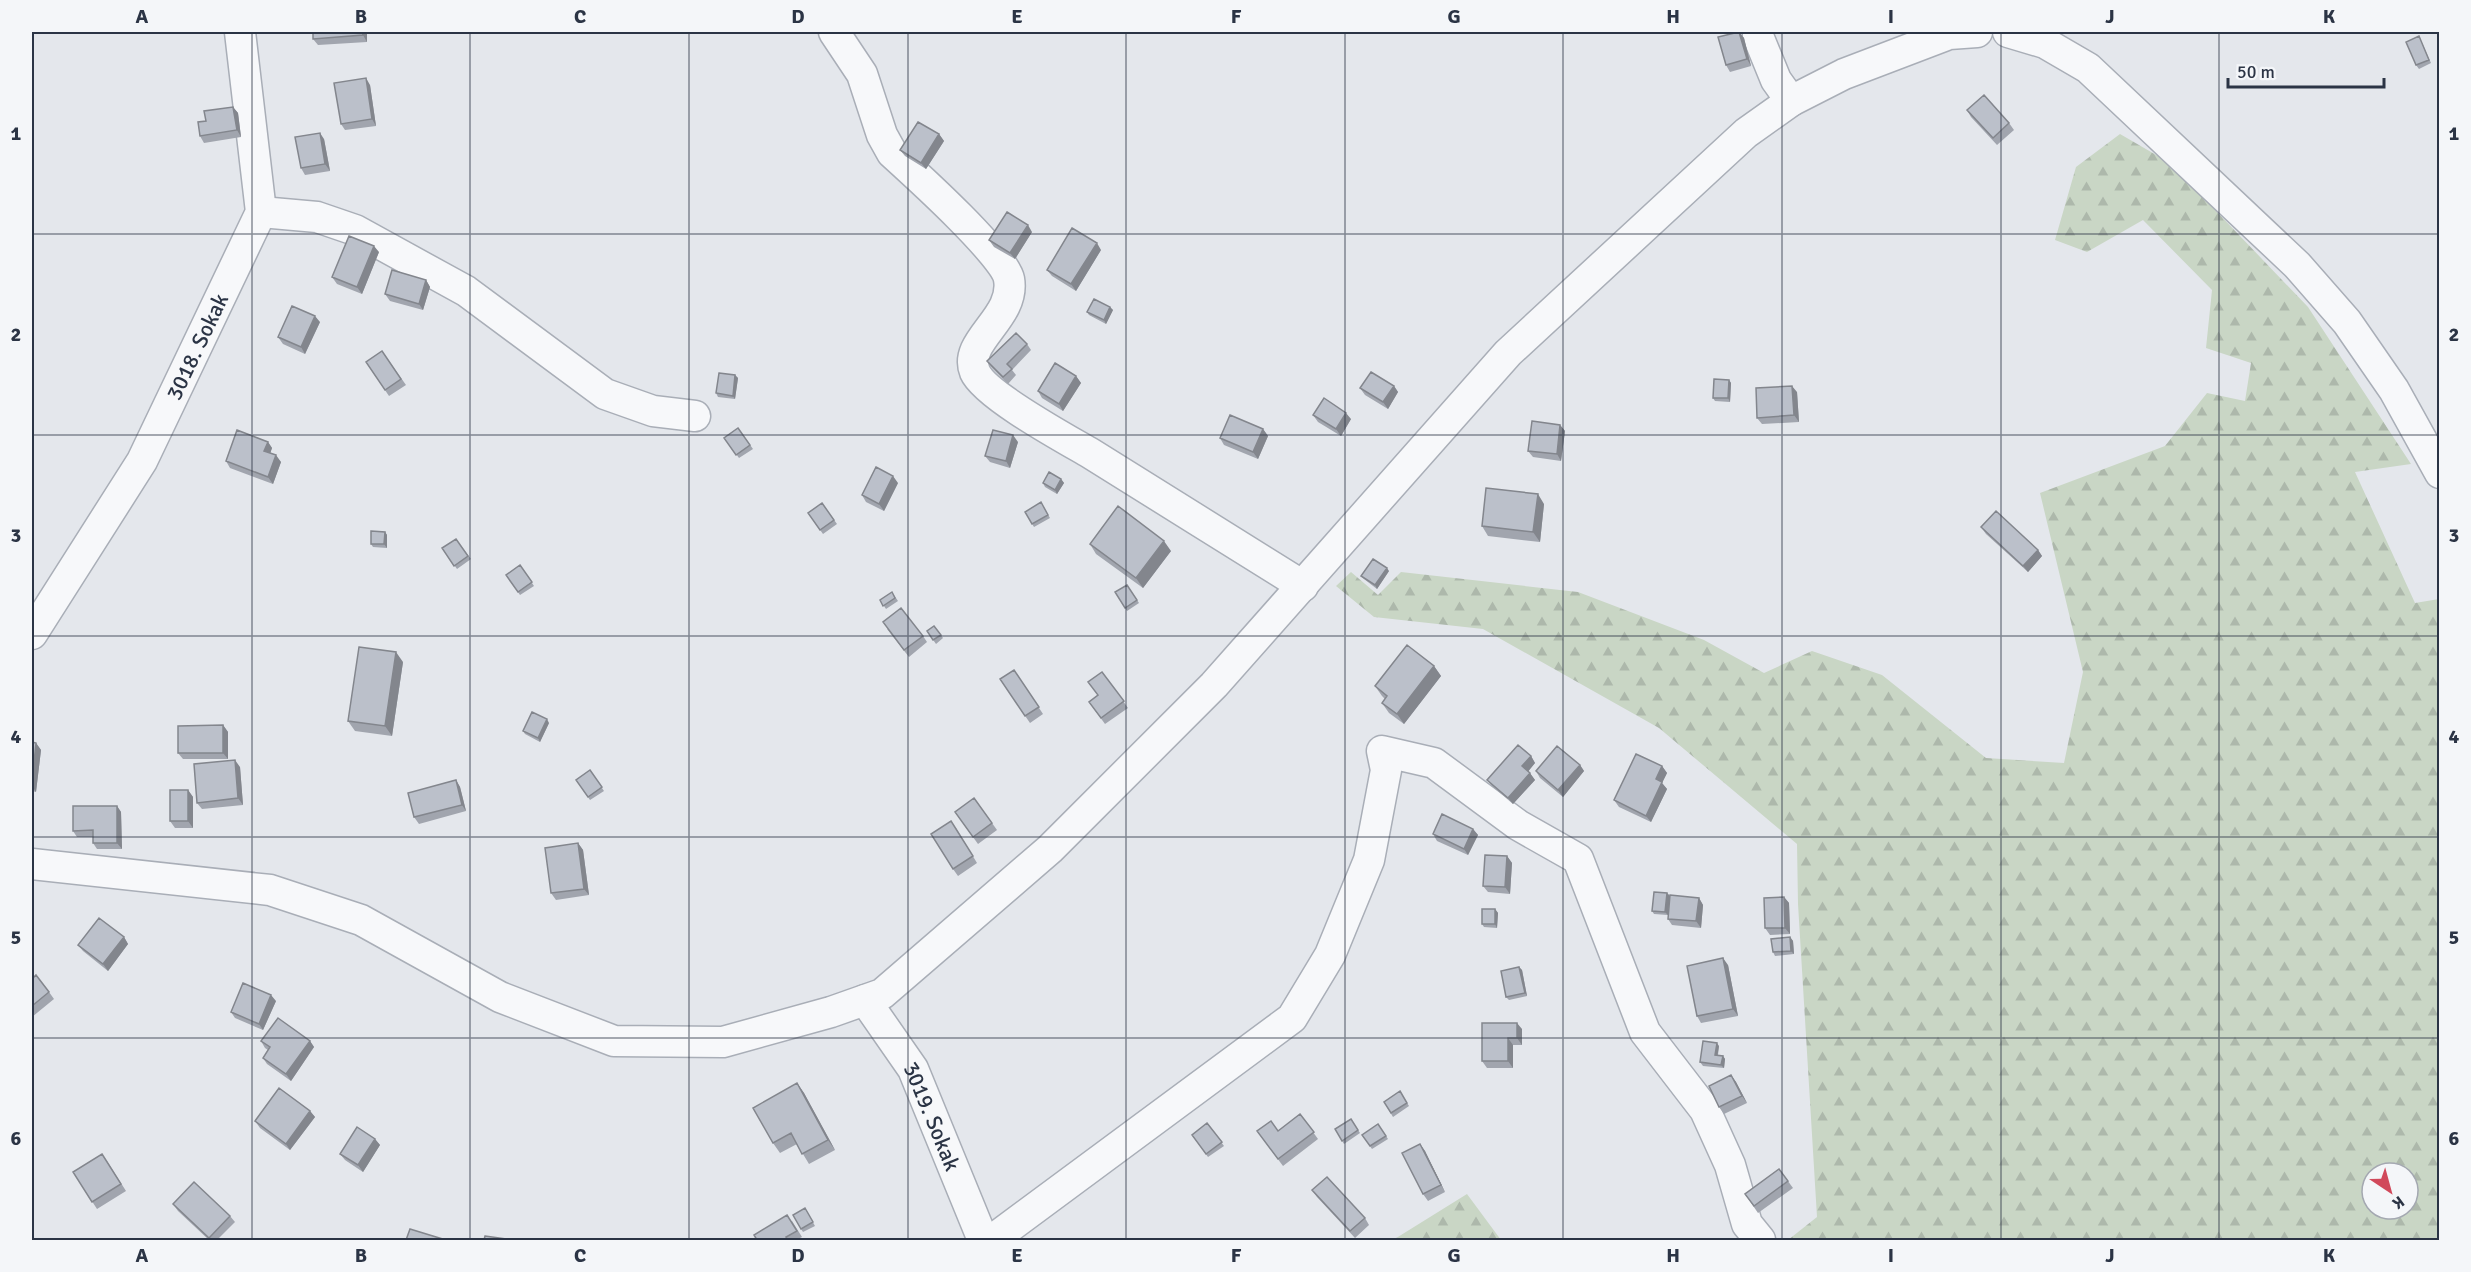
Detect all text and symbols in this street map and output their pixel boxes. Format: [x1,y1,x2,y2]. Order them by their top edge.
text: A [136,4,149,29]
text: B [355,4,367,29]
text: C [574,4,586,29]
text: D [791,4,805,29]
text: E [1011,4,1023,29]
text: F [1231,4,1242,29]
text: G [1447,4,1461,29]
text: H [1666,4,1680,29]
text: I [1888,4,1894,29]
text: J [2105,4,2115,29]
text: K [2323,4,2336,29]
scale bar [2228,51,2384,89]
text: 50 m [2237,61,2275,83]
text: 1 [11,121,22,146]
text: 1 [2449,121,2460,146]
street label: 3018. Sokak [160,289,234,404]
text: 2 [11,322,21,347]
text: 2 [2449,322,2459,347]
text: 3 [11,523,21,548]
text: 3 [2449,523,2459,548]
text: 4 [11,724,22,749]
text: 4 [2449,724,2460,749]
text: 5 [11,925,21,950]
text: 5 [2449,925,2459,950]
street label: 3019. Sokak [898,1056,967,1175]
text: 6 [11,1126,22,1151]
text: 6 [2449,1126,2460,1151]
north arrow [2360,1161,2420,1221]
text: K [2388,1191,2408,1213]
text: A [136,1243,149,1268]
text: B [355,1243,367,1268]
text: C [574,1243,586,1268]
text: D [791,1243,805,1268]
text: E [1011,1243,1023,1268]
text: F [1231,1243,1242,1268]
text: G [1447,1243,1461,1268]
text: H [1666,1243,1680,1268]
text: I [1888,1243,1894,1268]
text: J [2105,1243,2115,1268]
text: K [2323,1243,2336,1268]

